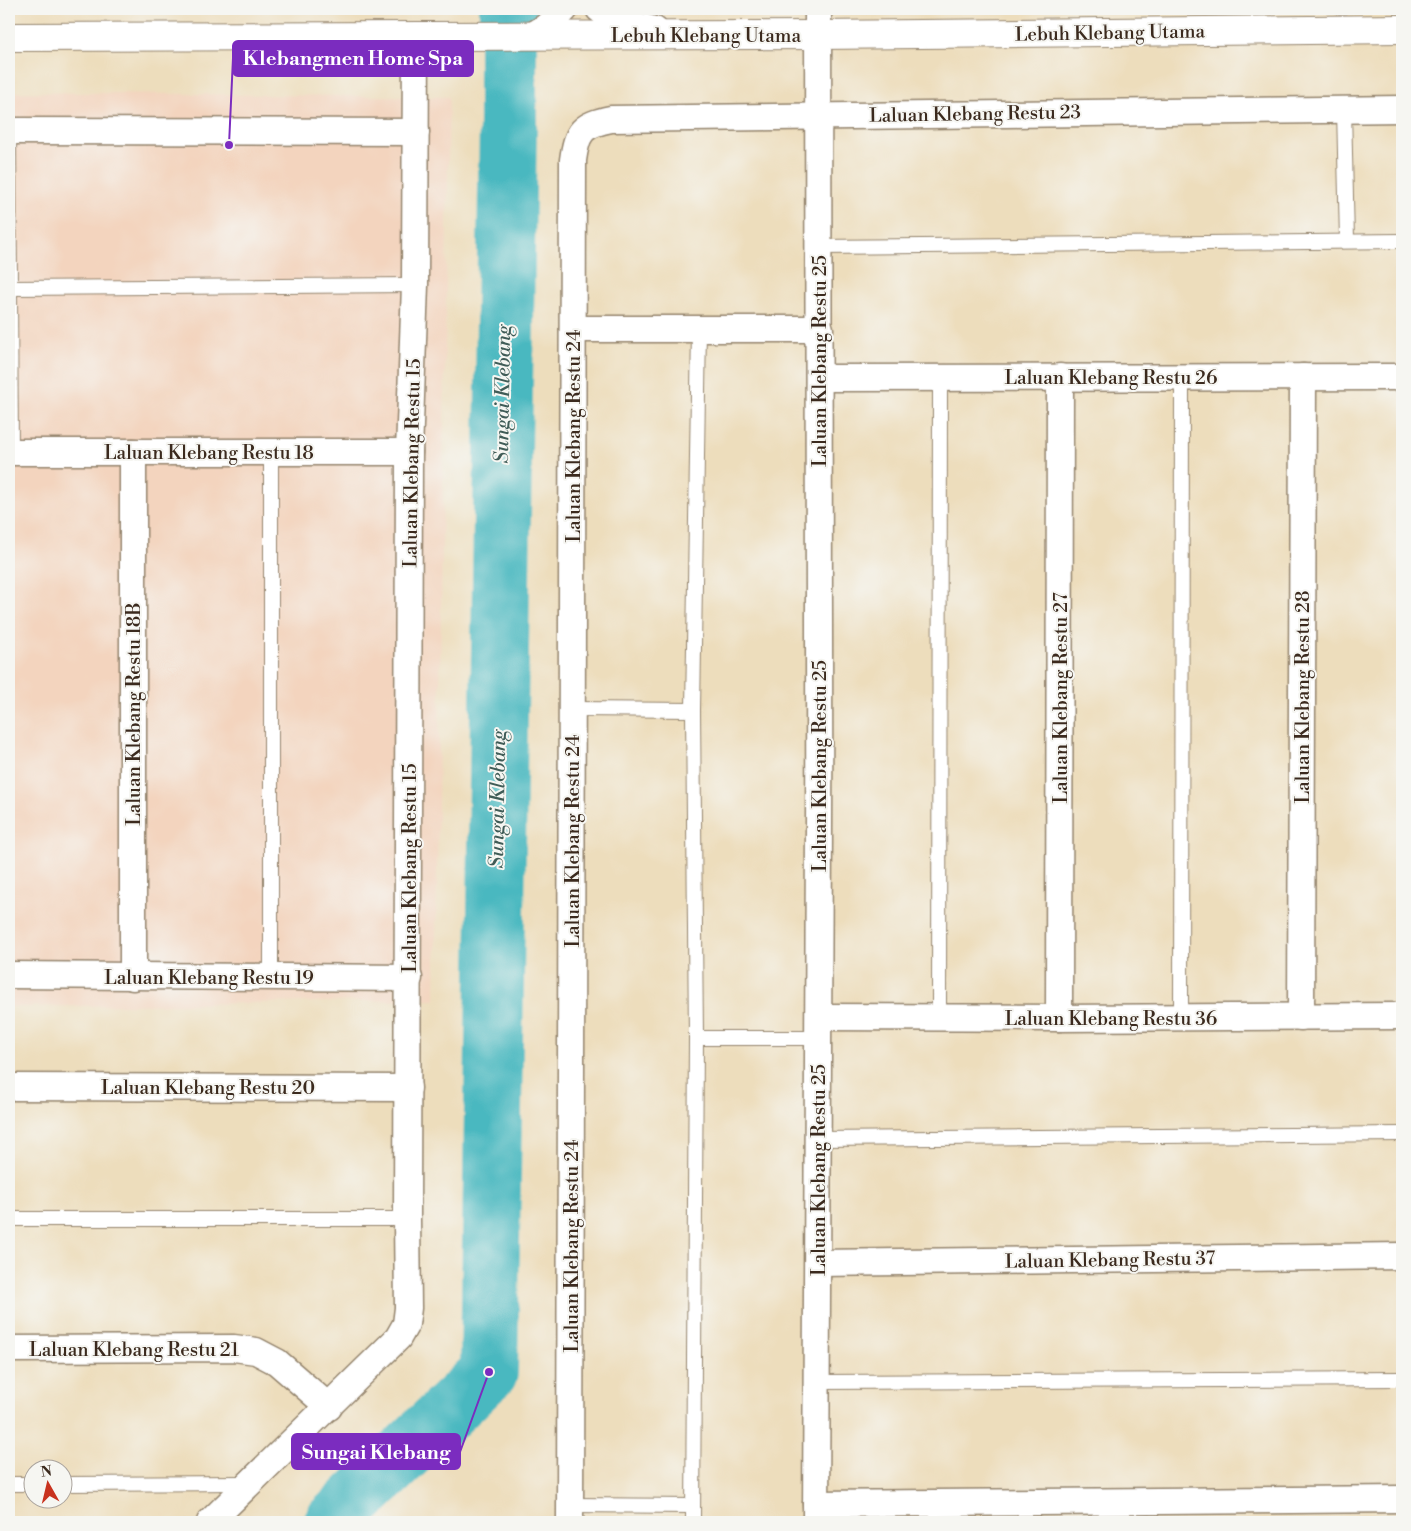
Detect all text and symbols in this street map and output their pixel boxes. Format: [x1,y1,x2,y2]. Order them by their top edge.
street label: Lebuh Klebang Utama [1015,19,1206,47]
street label: Lebuh Klebang Utama [611,24,802,48]
callout: Klebangmen Home Spa [233,41,473,76]
text: Klebangmen Home Spa [243,47,463,72]
street label: Laluan Klebang Restu 23 [869,100,1081,128]
street label: Laluan Klebang Restu 25 [808,255,832,467]
water label: Sungai Klebang [490,323,517,464]
street label: Laluan Klebang Restu 24 [562,330,586,542]
street label: Laluan Klebang Restu 15 [398,358,426,568]
street label: Laluan Klebang Restu 26 [1005,366,1217,390]
street label: Laluan Klebang Restu 18 [104,441,314,465]
street label: Laluan Klebang Restu 28 [1291,590,1315,804]
street label: Laluan Klebang Restu 27 [1049,592,1073,803]
street label: Laluan Klebang Restu 18B [122,602,146,826]
street label: Laluan Klebang Restu 25 [808,660,832,872]
water label: Sungai Klebang [485,728,512,869]
street label: Laluan Klebang Restu 24 [561,735,585,947]
street label: Laluan Klebang Restu 15 [398,763,422,973]
street label: Laluan Klebang Restu 19 [104,966,314,990]
street label: Laluan Klebang Restu 36 [1005,1007,1217,1031]
street label: Laluan Klebang Restu 25 [807,1064,831,1276]
street label: Laluan Klebang Restu 20 [101,1076,315,1100]
street label: Laluan Klebang Restu 24 [560,1140,584,1352]
street label: Laluan Klebang Restu 37 [1005,1246,1216,1274]
street label: Laluan Klebang Restu 21 [29,1338,239,1362]
callout: Sungai Klebang [292,1434,460,1469]
text: Sungai Klebang [302,1441,451,1466]
north arrow [22,1458,72,1508]
text: N [40,1462,53,1482]

